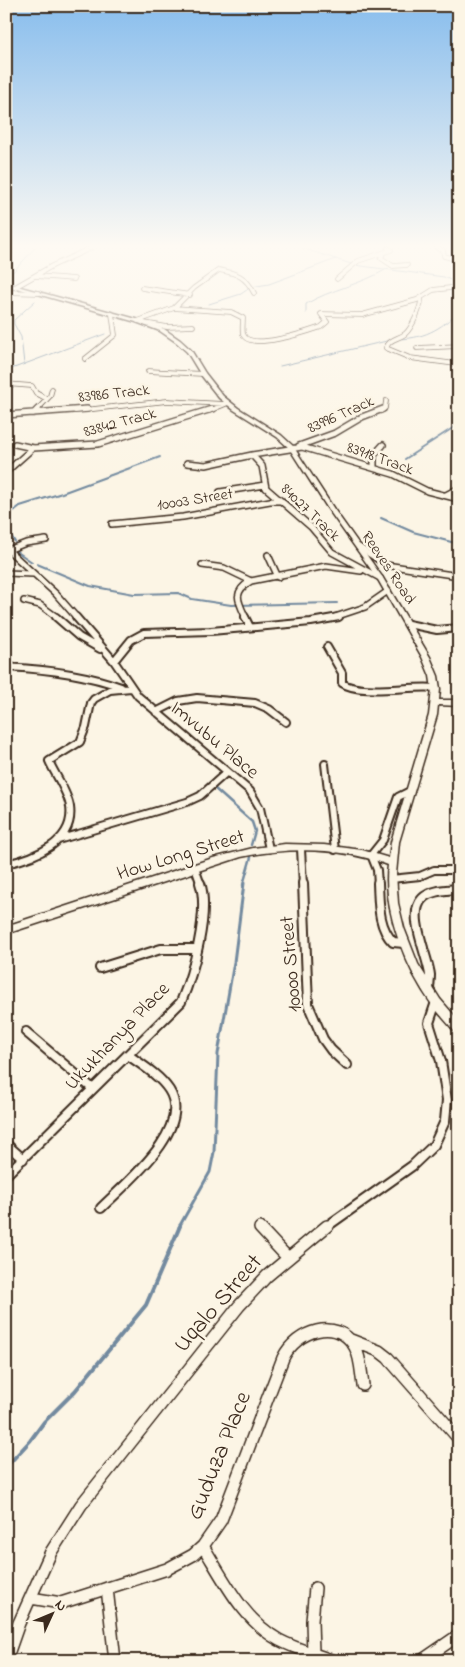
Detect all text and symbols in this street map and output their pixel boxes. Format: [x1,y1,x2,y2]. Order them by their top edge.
street label: 83986 Track [77,378,152,410]
street label: 83996 Track [304,389,379,440]
street label: 83842 Track [81,402,160,444]
street label: 83918 Track [343,436,418,482]
street label: 84027 Track [275,478,346,548]
street label: 10003 Street [155,482,235,518]
street label: Reeves Road [355,526,421,610]
street label: Imvubu Place [163,695,265,787]
street label: How Long Street [114,823,249,890]
street label: 10000 Street [273,914,311,1013]
street label: Ukukhanya Place [59,976,177,1098]
street label: Uqalo Street [166,1247,272,1361]
street label: Guduza Place [178,1386,262,1525]
north arrow [28,1590,78,1640]
text: N [49,1595,71,1617]

